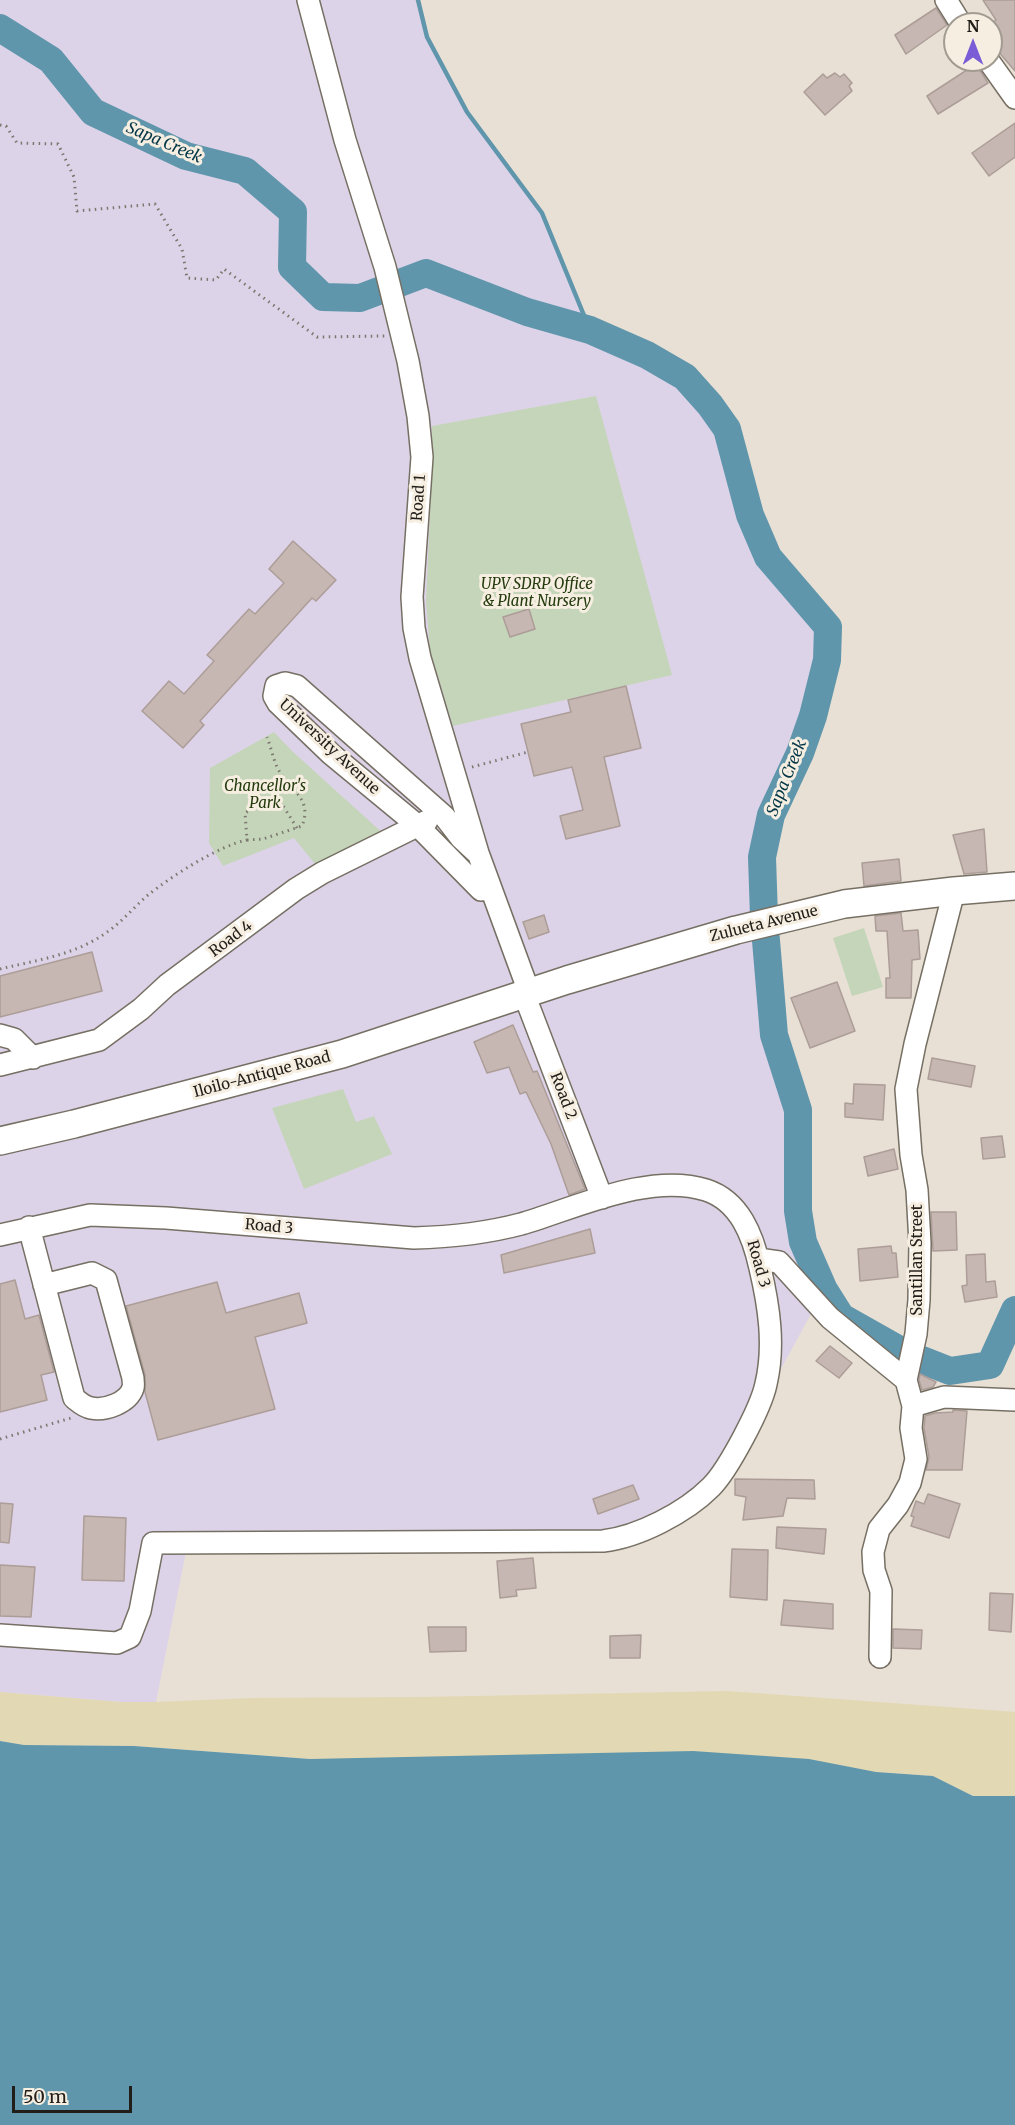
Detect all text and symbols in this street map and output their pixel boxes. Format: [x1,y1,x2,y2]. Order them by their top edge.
north arrow [943,12,1003,72]
text: N [967,16,979,36]
water label: Sapa Creek [123,118,205,168]
street label: Road 1 [408,474,430,522]
park label: UPV SDRP Office & Plant Nursery [481,576,593,611]
street label: University Avenue [275,696,383,798]
water label: Sapa Creek [763,737,811,819]
park label: Chancellor's Park [224,778,306,813]
street label: Zulueta Avenue [708,902,820,946]
street label: Road 4 [206,917,256,961]
street label: Iloilo-Antique Road [192,1048,332,1102]
street label: Road 2 [546,1070,580,1122]
street label: Santillan Street [909,1204,927,1316]
street label: Road 3 [244,1216,294,1238]
street label: Road 3 [743,1238,773,1290]
scale bar [15,2074,135,2112]
text: 50 m [23,2085,67,2108]

